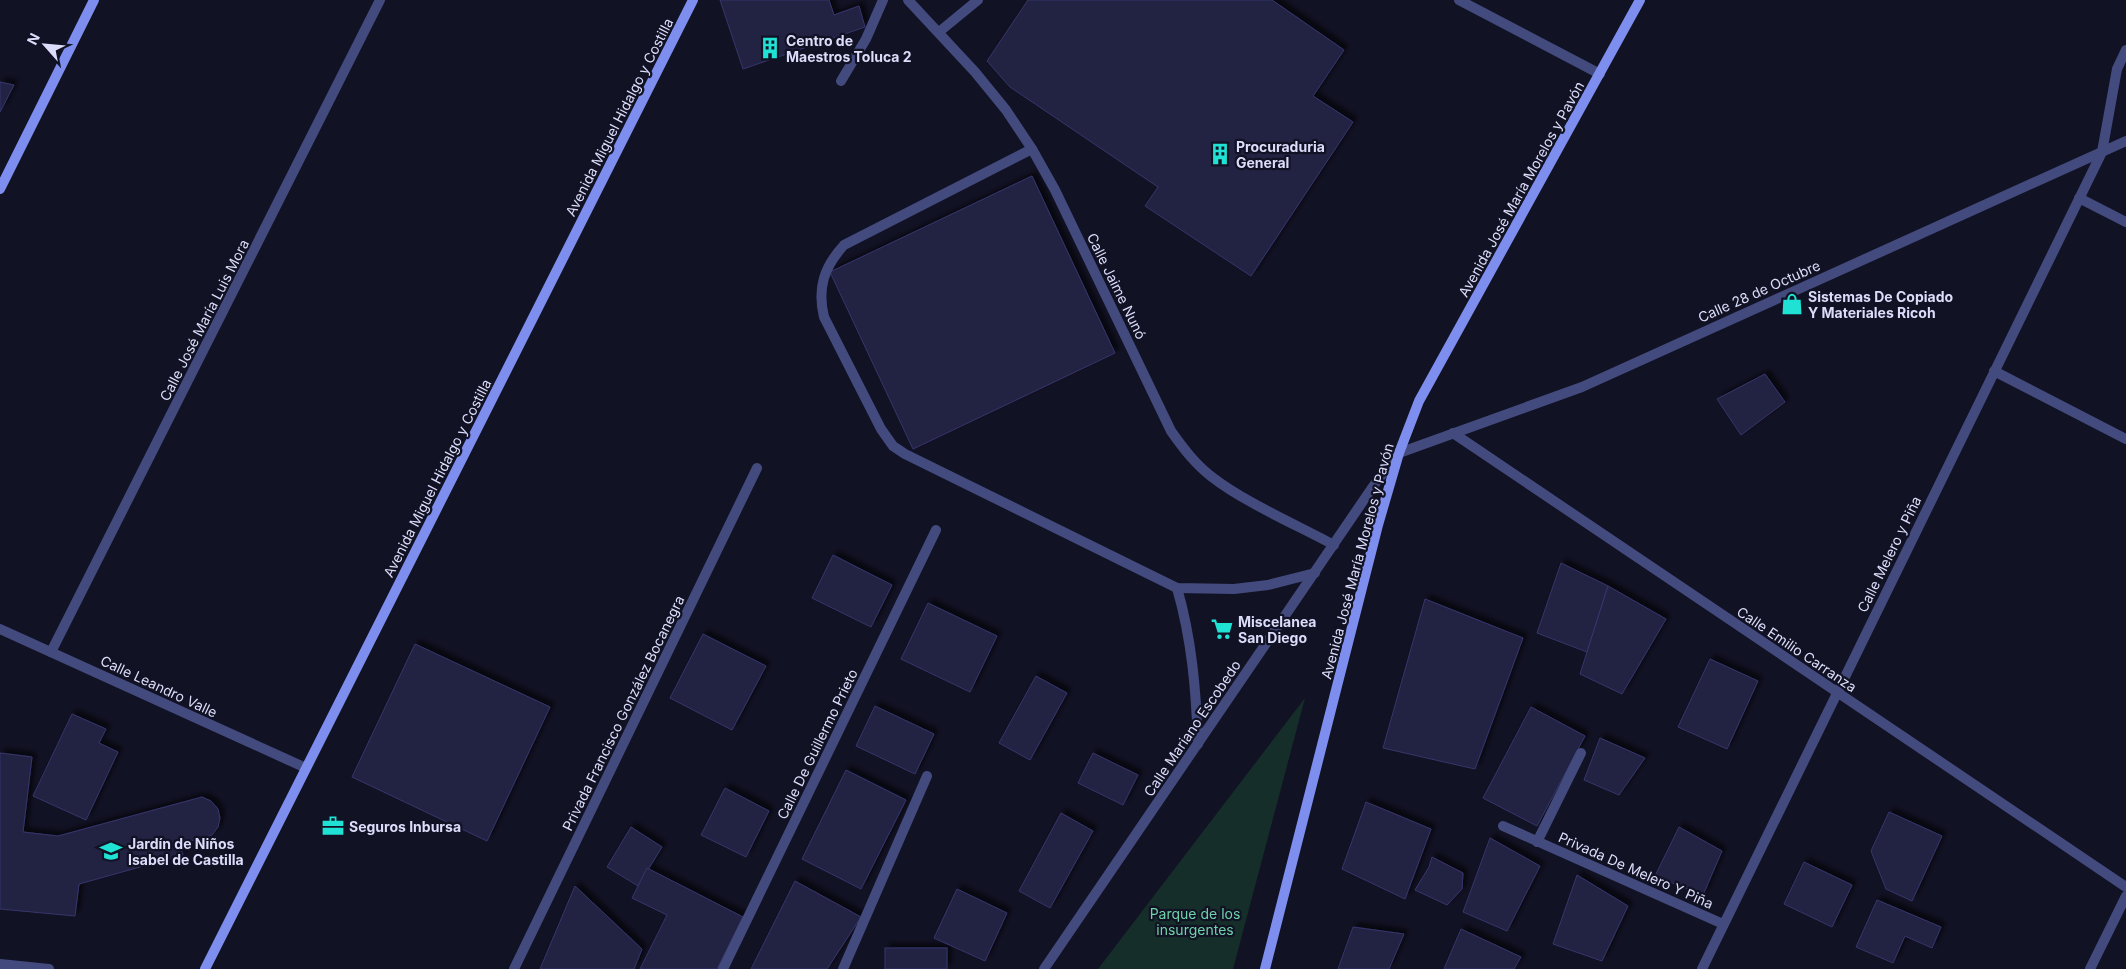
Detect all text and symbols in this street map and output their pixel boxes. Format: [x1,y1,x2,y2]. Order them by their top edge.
street label: Avenida Miguel Hidalgo y Costilla [562,15,676,219]
north arrow [20,20,70,70]
text: N [23,30,43,47]
place label: Centro de Maestros Toluca 2 [786,32,912,65]
building icon: Centro de Maestros Toluca 2 [757,35,783,61]
street label: Avenida José María Morelos y Pavón [1455,78,1587,300]
place label: Procuraduria General [1236,138,1325,171]
building icon: Procuraduria General [1207,141,1233,167]
street label: Calle Jaime Nunó [1084,230,1150,342]
street label: Calle José María Luis Mora [156,236,252,404]
street label: Calle 28 de Octubre [1695,256,1823,326]
place label: Sistemas De Copiado Y Materiales Ricoh [1808,288,1953,321]
shop icon: Sistemas De Copiado Y Materiales Ricoh [1779,291,1805,317]
street label: Avenida Miguel Hidalgo y Costilla [380,376,494,580]
street label: Avenida José María Morelos y Pavón [1317,441,1397,681]
street label: Calle Melero y Piña [1854,493,1924,615]
street label: Privada Francisco González Bocanegra [558,593,688,833]
street label: Calle Emilio Carranza [1734,603,1860,695]
place label: Miscelanea San Diego [1238,613,1317,646]
supermarket icon: Miscelanea San Diego [1209,616,1235,642]
street label: Calle Leandro Valle [98,651,220,721]
street label: Calle Mariano Escobedo [1140,657,1244,799]
street label: Calle De Guillermo Prieto [773,666,861,822]
office icon: Seguros Inbursa [320,813,346,839]
place label: Seguros Inbursa [349,818,461,835]
street label: Privada De Melero Y Piña [1556,828,1716,912]
place label: Jardín de Niños Isabel de Castilla [128,835,244,868]
school or university icon: Jardín de Niños Isabel de Castilla [98,838,124,864]
park label: Parque de los insurgentes [1150,905,1240,938]

